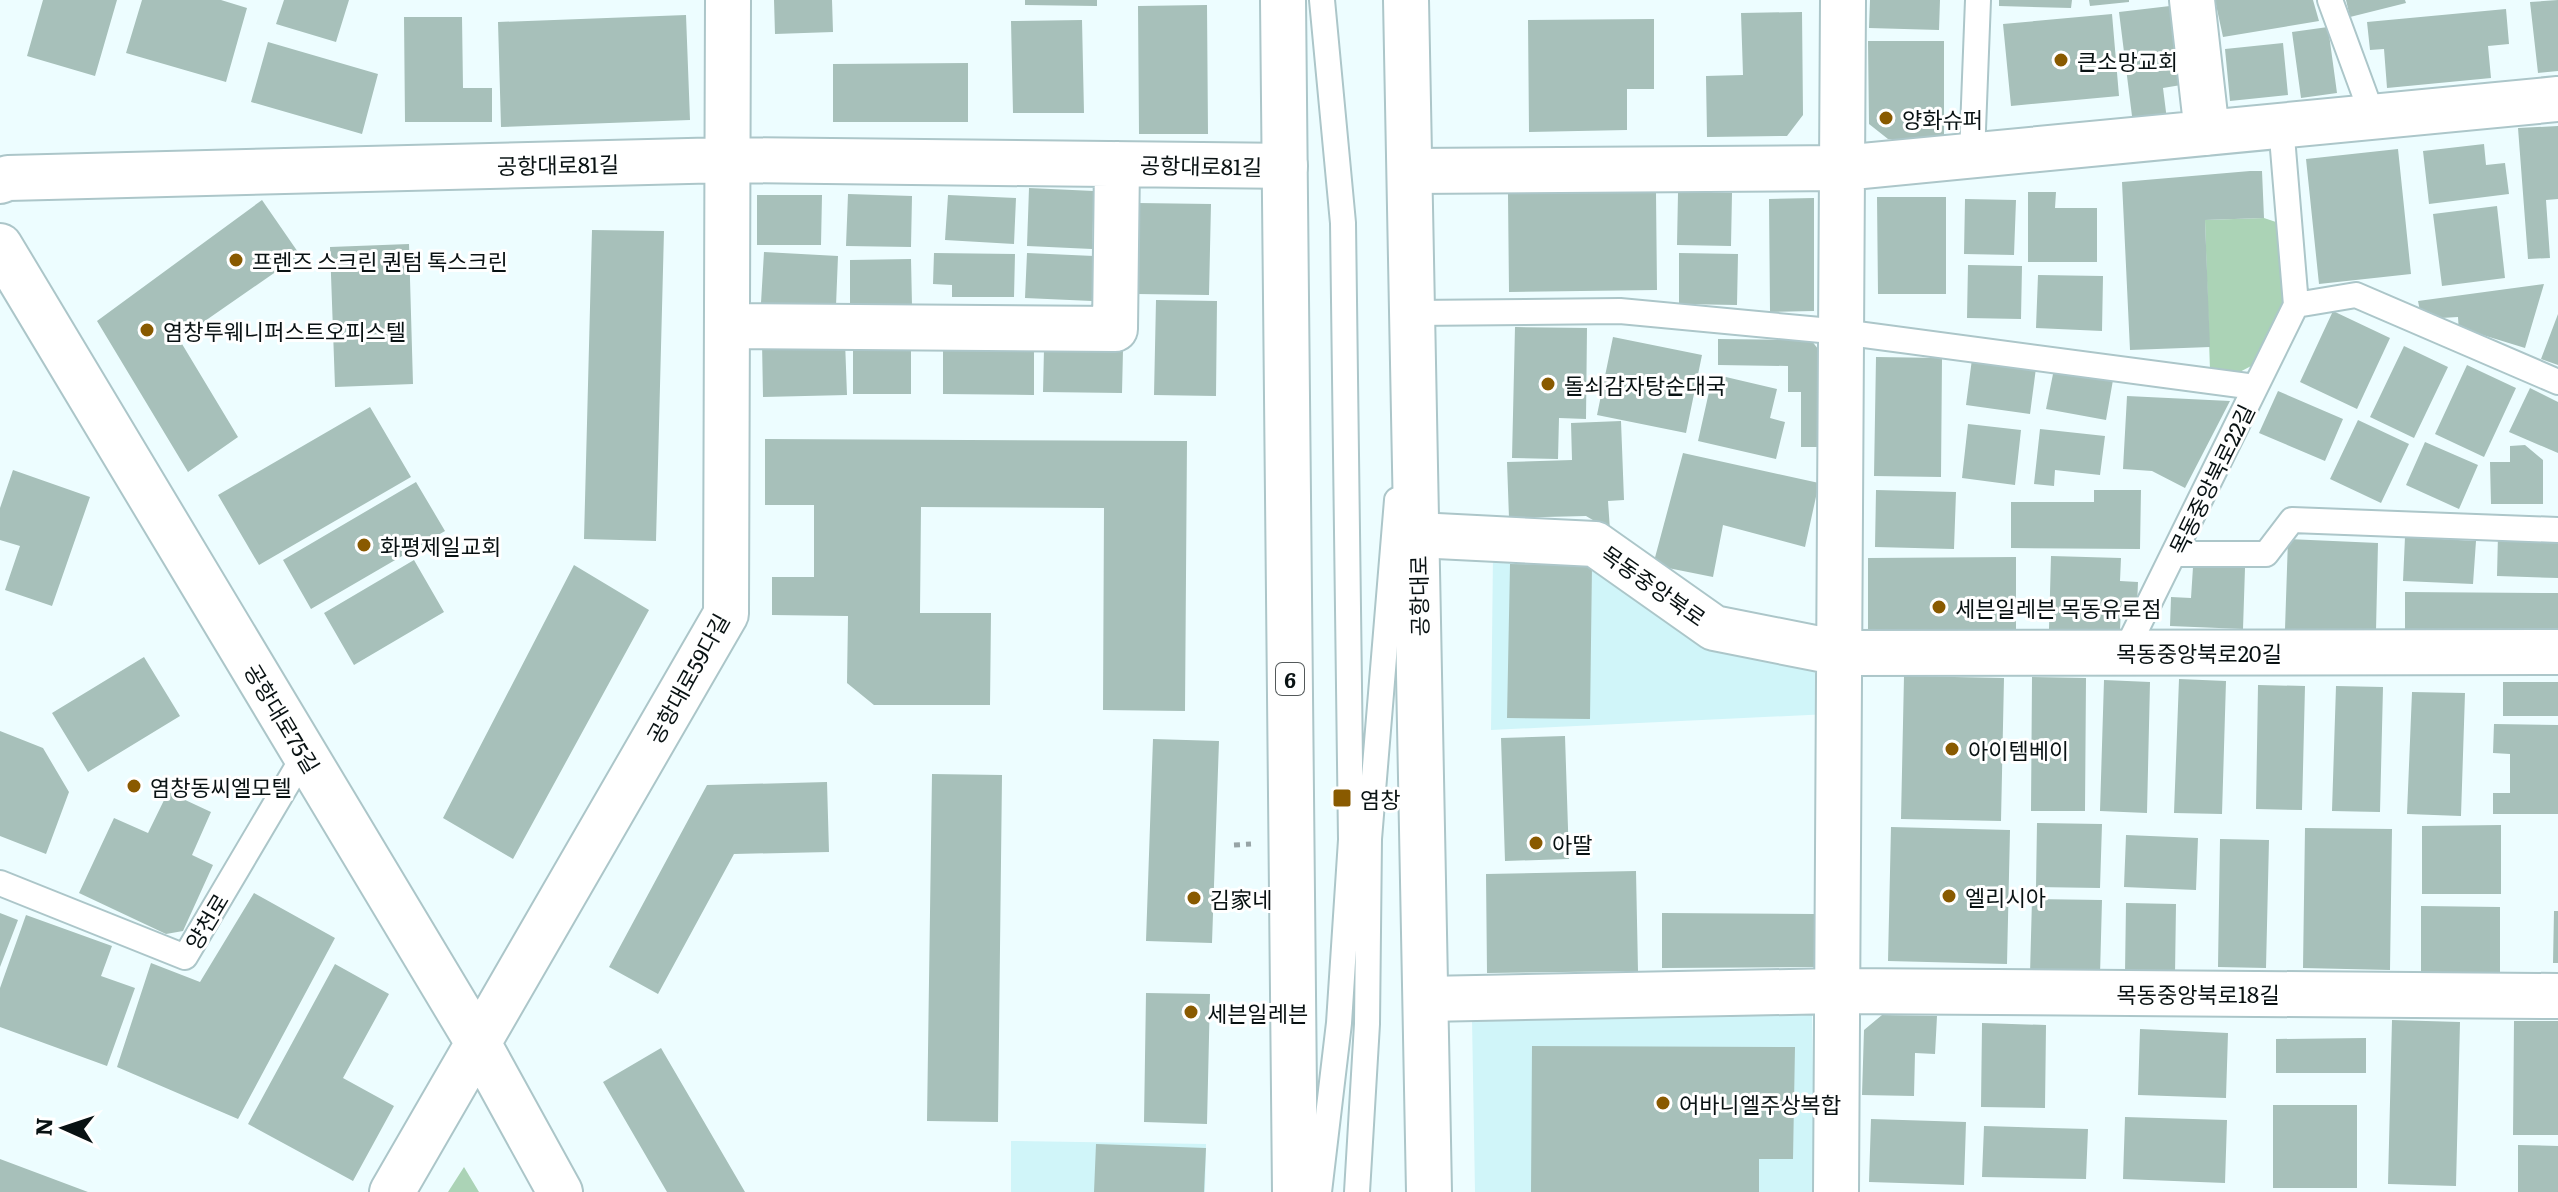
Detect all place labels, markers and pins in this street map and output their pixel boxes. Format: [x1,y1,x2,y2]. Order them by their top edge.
place label: 큰소망교회 [2077,44,2178,77]
marker: 큰소망교회 [2052,51,2070,69]
place label: 양화슈퍼 [1902,102,1983,135]
marker: 양화슈퍼 [1877,109,1895,127]
place label: 프렌즈 스크린 퀀텀 톡스크린 [252,244,508,277]
marker: 프렌즈 스크린 퀀텀 톡스크린 [227,251,245,269]
place label: 염창투웨니퍼스트오피스텔 [163,314,406,347]
marker: 염창투웨니퍼스트오피스텔 [138,321,156,339]
place label: 돌쇠감자탕순대국 [1564,368,1726,401]
marker: 돌쇠감자탕순대국 [1539,375,1557,393]
place label: 화평제일교회 [380,529,501,562]
marker: 화평제일교회 [355,536,373,554]
place label: 세븐일레븐 목동유로점 [1955,591,2162,624]
marker: 세븐일레븐 목동유로점 [1930,598,1948,616]
place label: 아이템베이 [1968,733,2069,766]
marker: 아이템베이 [1943,740,1961,758]
place label: 염창동씨엘모텔 [150,770,292,803]
marker: 염창동씨엘모텔 [125,777,143,795]
place label: 염창 [1360,782,1400,815]
marker: 염창 [1331,787,1353,809]
place label: 아딸 [1552,827,1592,860]
marker: 아딸 [1527,834,1545,852]
place label: 엘리시아 [1965,880,2046,913]
place label: 김家네 [1210,882,1272,915]
marker: 엘리시아 [1940,887,1958,905]
marker: 김家네 [1185,889,1203,907]
place label: 세븐일레븐 [1207,996,1308,1029]
marker: 세븐일레븐 [1182,1003,1200,1021]
place label: 어바니엘주상복합 [1679,1087,1841,1120]
marker: 어바니엘주상복합 [1654,1094,1672,1112]

